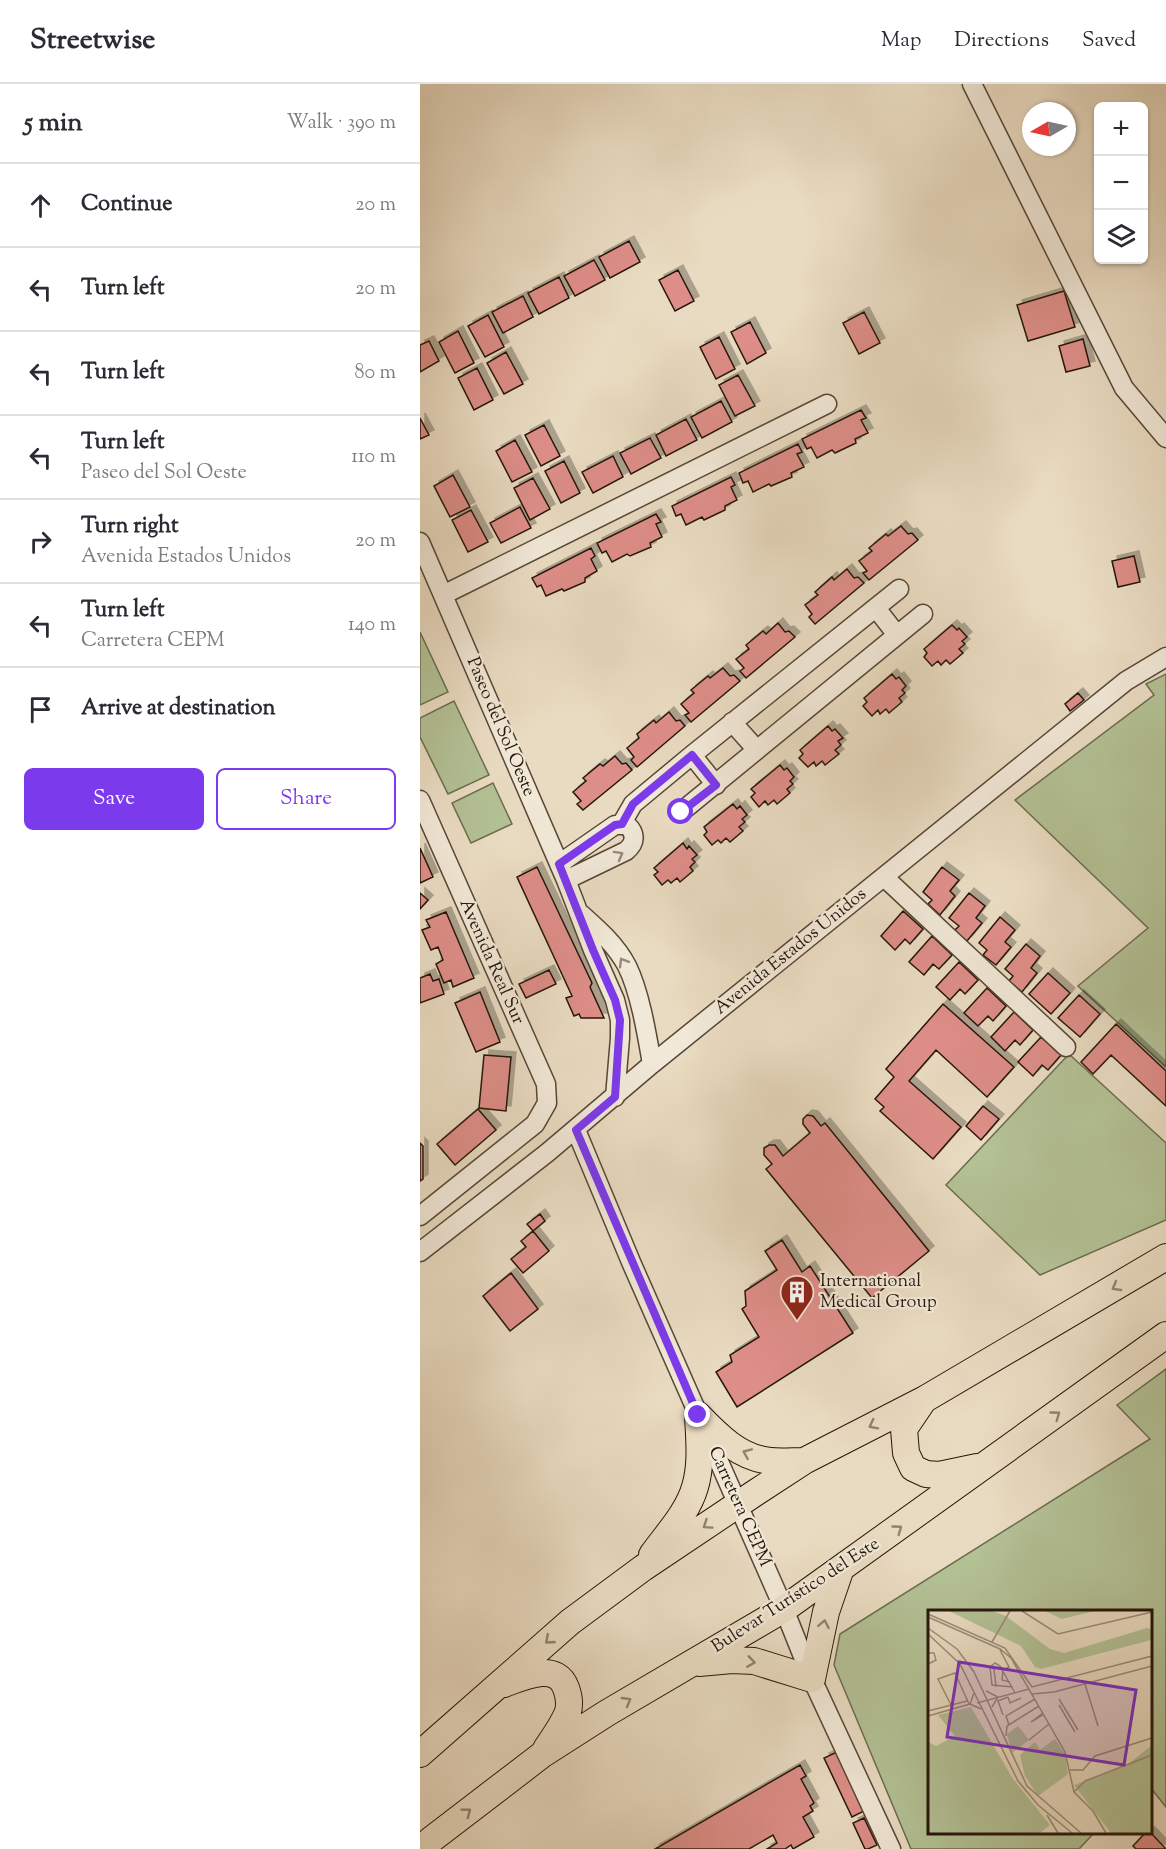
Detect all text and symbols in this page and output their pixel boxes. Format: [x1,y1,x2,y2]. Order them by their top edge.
text: Streetwise [30,21,155,61]
text: Map [881,26,921,56]
text: Directions [954,26,1049,56]
text: Saved [1082,26,1136,56]
north arrow [1022,102,1076,156]
map controls [1094,102,1148,264]
button: + [1094,102,1148,156]
text: 5 min [24,105,83,142]
text: Walk · 390 m [287,109,396,138]
button: − [1094,156,1148,210]
icon: ahead [24,189,57,222]
text: Continue [81,189,172,221]
text: 20 m [355,191,396,220]
button: layers [1094,210,1148,264]
icon: left [24,273,57,306]
text: Turn left [81,273,164,305]
text: 20 m [355,275,396,304]
icon: left [24,357,57,390]
text: Turn left [81,357,164,389]
text: 80 m [355,359,396,388]
text: Turn left [81,427,164,459]
icon: left [24,441,57,474]
text: 110 m [351,443,396,472]
text: Paseo del Sol Oeste [81,459,247,488]
text: Turn right [81,511,178,543]
icon: right [24,525,57,558]
text: 20 m [355,527,396,556]
text: Avenida Estados Unidos [81,543,291,572]
text: Turn left [81,595,164,627]
icon: left [24,609,57,642]
text: 140 m [348,611,396,640]
text: Carretera CEPM [81,627,225,656]
street label: Paseo del Sol Oeste [459,653,541,801]
icon: arrive [24,693,57,726]
text: Arrive at destination [81,693,276,725]
button: Save [24,768,204,830]
button: Share [216,768,396,830]
route start [667,798,693,824]
one-way arrow [613,851,623,862]
street label: Avenida Estados Unidos [709,882,873,1022]
street label: Avenida Real Sur [452,895,530,1029]
one-way arrow [619,958,631,968]
place label: International Medical Group [820,1269,937,1316]
building icon: International Medical Group [779,1274,815,1321]
one-way arrow [1112,1280,1122,1291]
route end [684,1401,710,1427]
one-way arrow [1049,1411,1060,1422]
one-way arrow [869,1418,880,1429]
street label: Carretera CEPM [701,1443,777,1572]
one-way arrow [742,1448,753,1460]
one-way arrow [702,1518,713,1529]
one-way arrow [891,1525,902,1536]
street label: Bulevar Turístico del Este [707,1532,885,1660]
inset map [928,1610,1151,1834]
one-way arrow [817,1620,830,1630]
one-way arrow [545,1633,556,1644]
one-way arrow [746,1655,755,1668]
one-way arrow [621,1697,631,1708]
one-way arrow [460,1808,471,1819]

